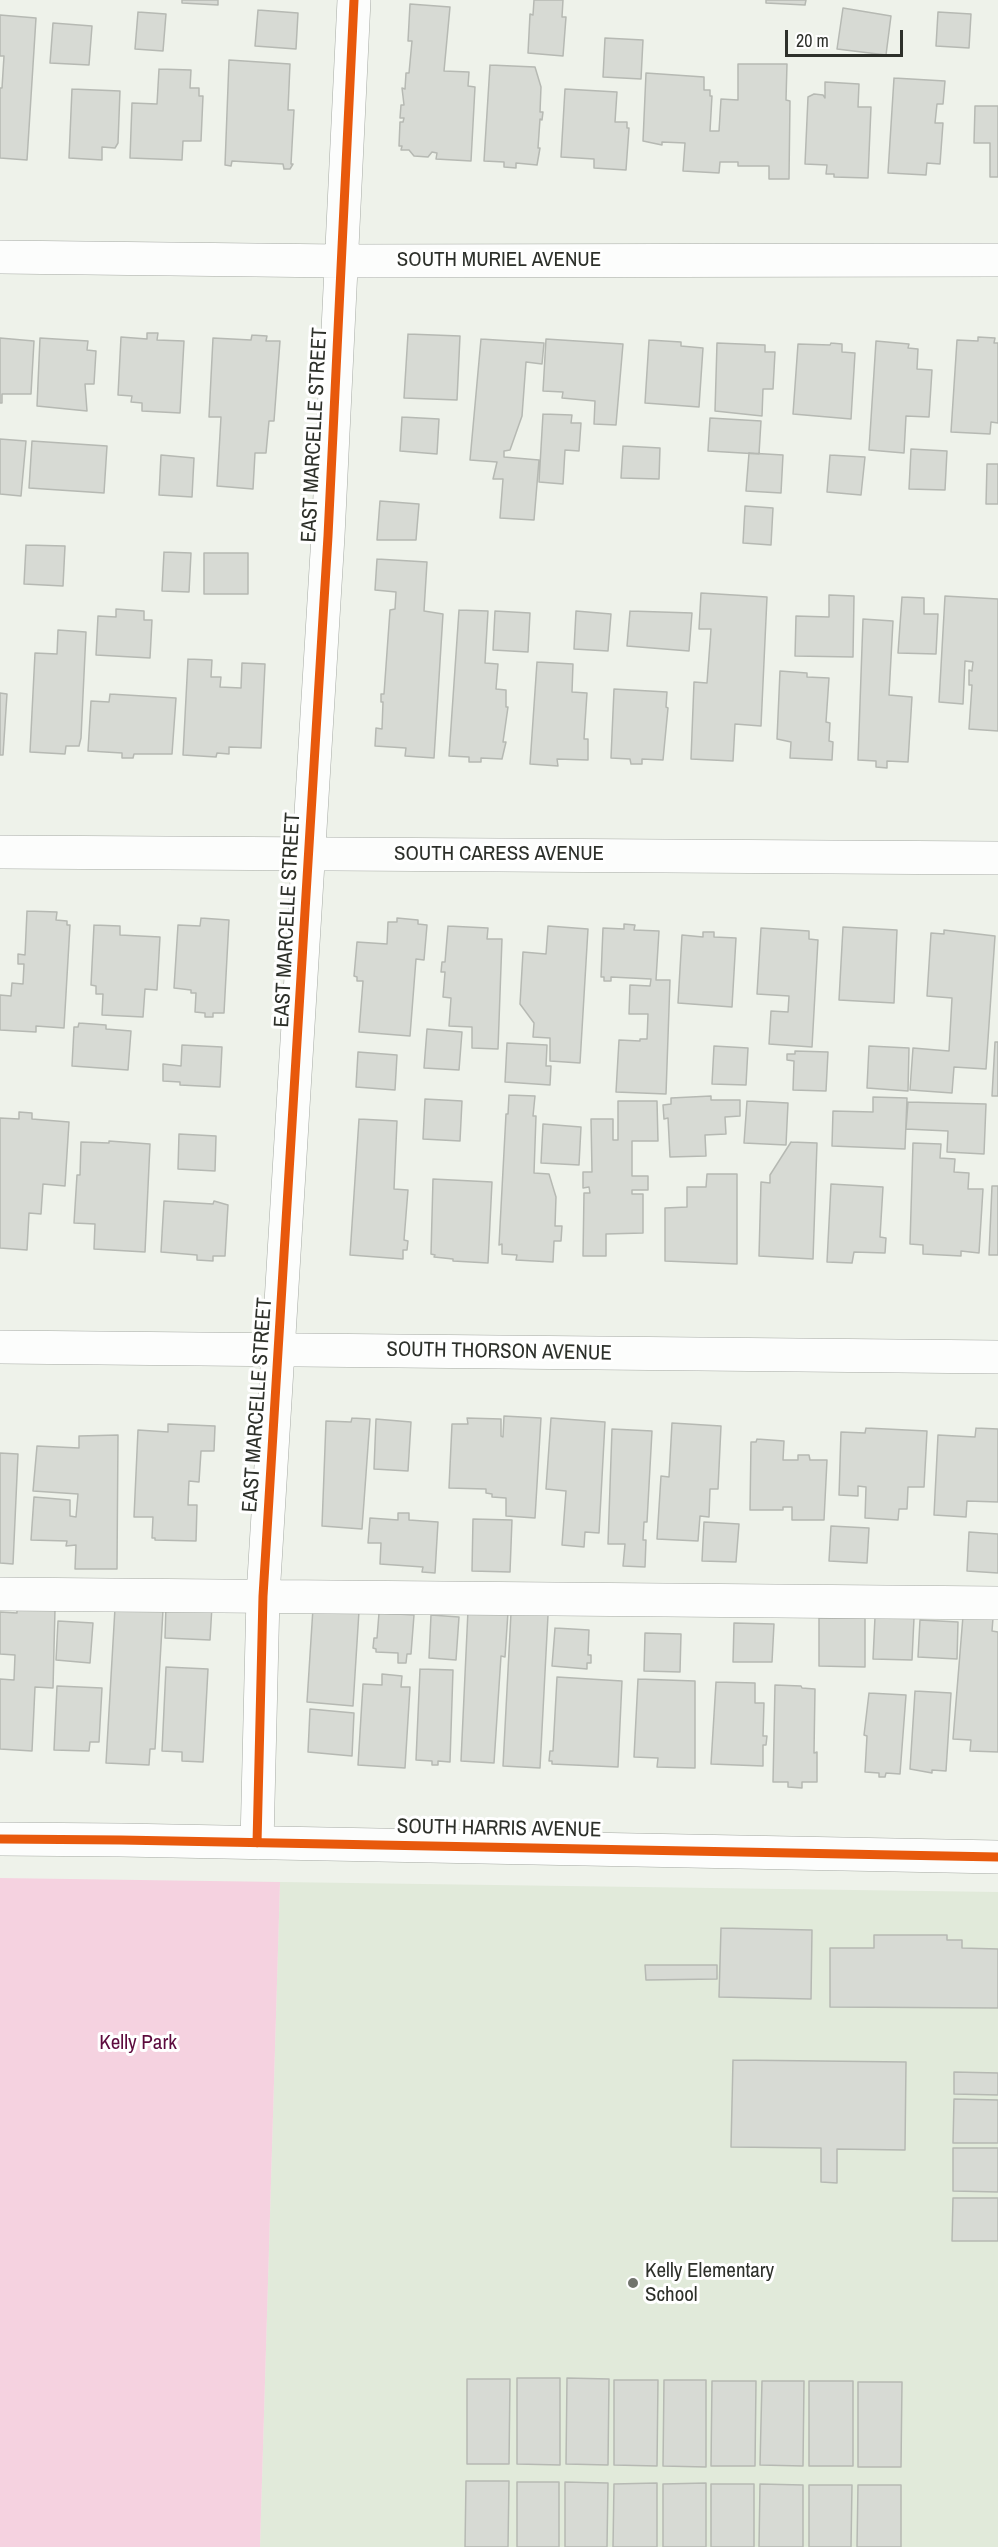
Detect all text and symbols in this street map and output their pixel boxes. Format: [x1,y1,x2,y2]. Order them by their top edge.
scale bar [788,18,906,56]
text: 20 m [796,28,829,53]
street label: SOUTH MURIEL AVENUE [397,247,601,273]
street label: EAST MARCELLE STREET [297,327,333,543]
street label: EAST MARCELLE STREET [270,812,306,1028]
street label: SOUTH CARESS AVENUE [394,841,604,867]
street label: EAST MARCELLE STREET [238,1297,278,1513]
street label: SOUTH THORSON AVENUE [386,1337,612,1367]
street label: SOUTH HARRIS AVENUE [397,1815,601,1843]
park label: Kelly Park [99,2030,177,2056]
place label: Kelly Elementary School [645,2258,774,2308]
marker: Kelly Elementary School [626,2276,640,2290]

